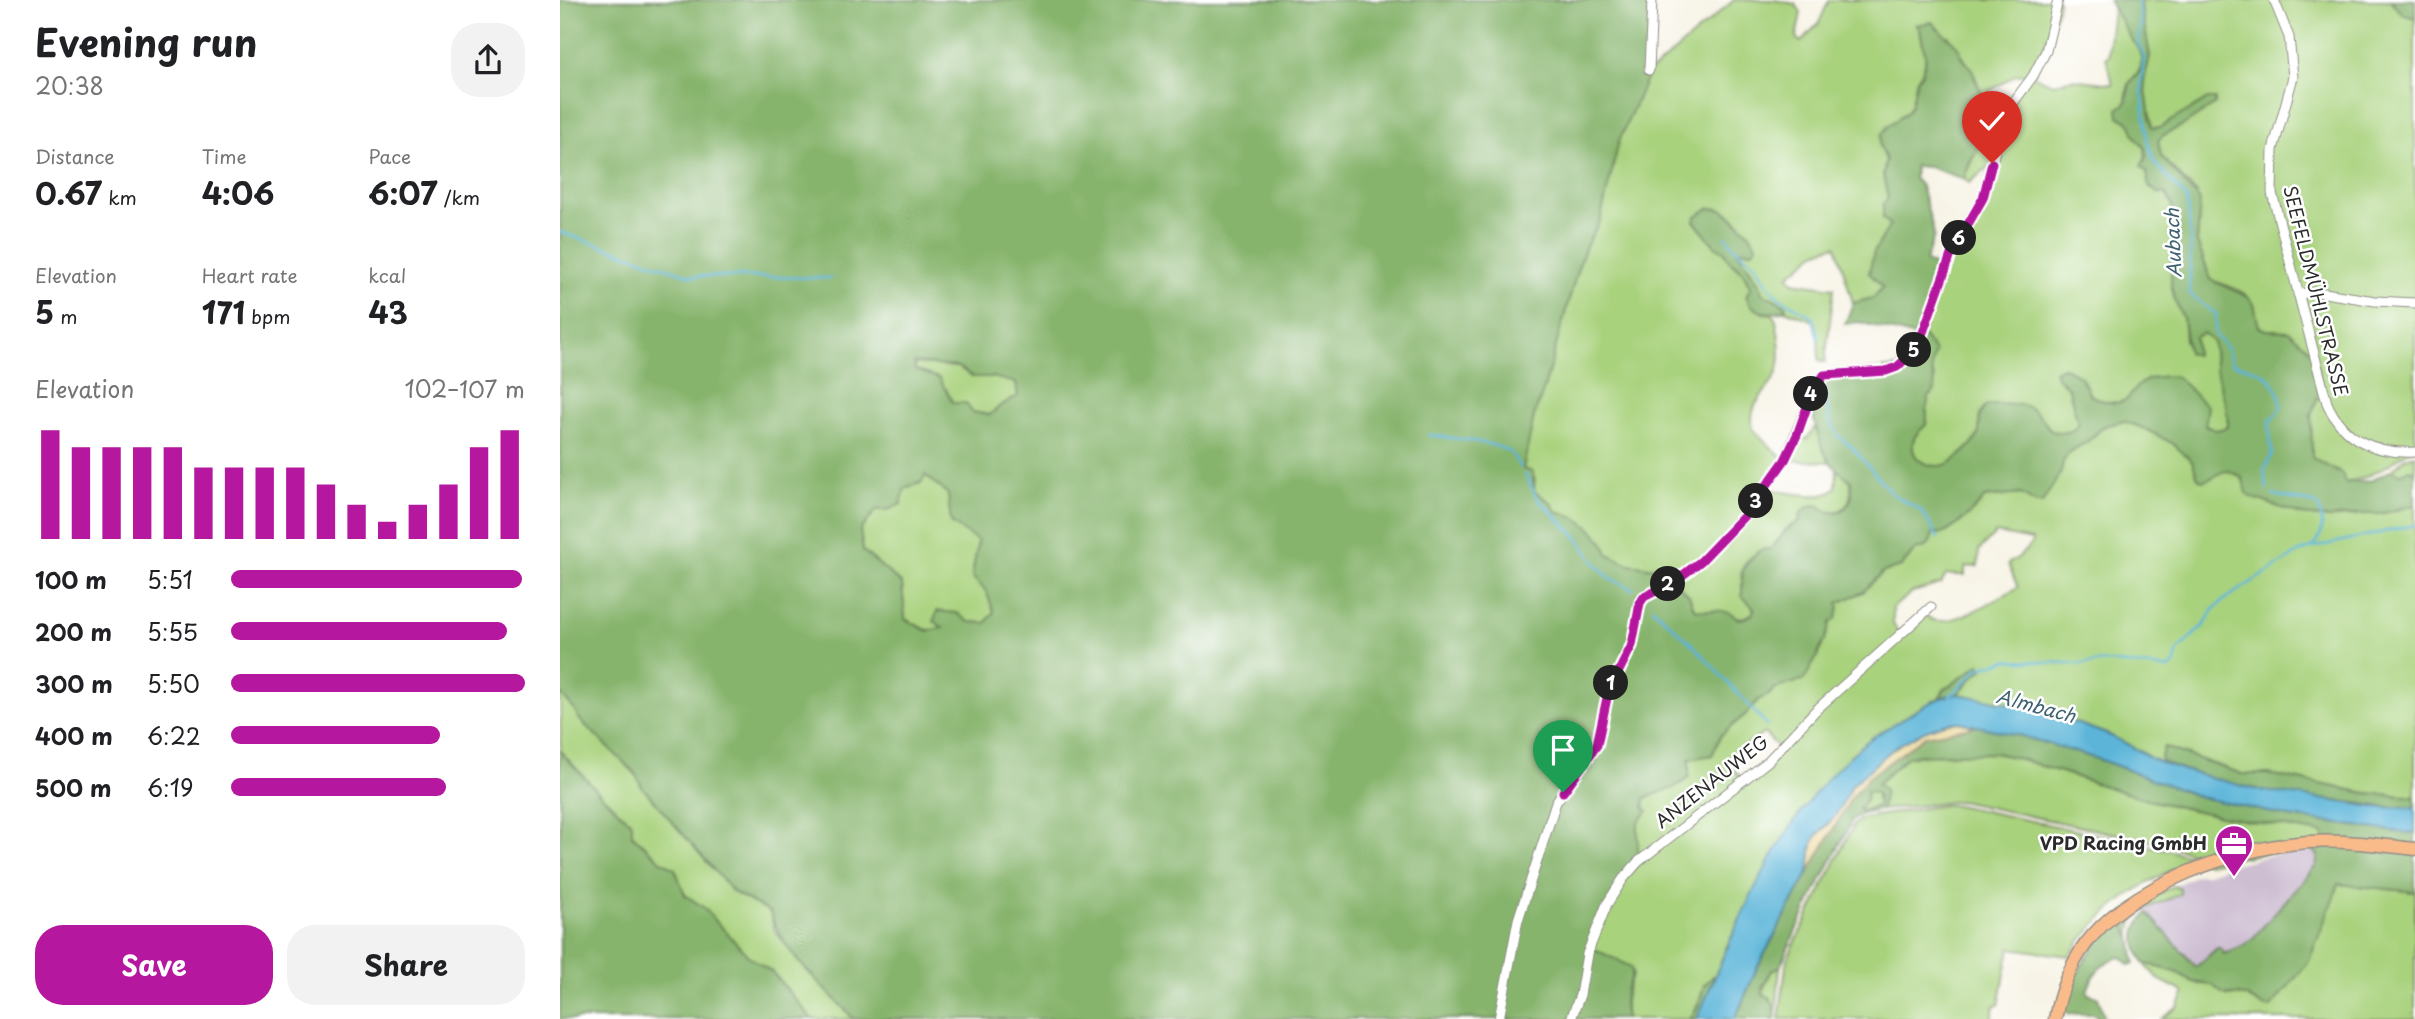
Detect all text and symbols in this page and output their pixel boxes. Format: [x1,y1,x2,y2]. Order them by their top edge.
text: Evening run [35,13,257,70]
button: share [451,23,525,97]
text: 20:38 [35,68,104,103]
pin [1962,91,2022,163]
icon: check [1973,102,2011,140]
text: Distance [35,142,115,170]
text: Time [202,142,247,170]
text: Pace [368,142,411,170]
text: 0.67 [35,170,102,215]
text: 4:06 [202,170,274,215]
text: 6:07 [368,170,438,215]
street label: SEEFELDMÜHLSTRASSE [2277,182,2356,399]
text: km [102,183,137,211]
text: /km [438,183,480,211]
water label: Aubach [2157,207,2187,278]
pin: 6 [1942,220,1976,256]
text: 6 [1952,223,1965,251]
text: Elevation [35,261,117,289]
text: Heart rate [202,261,298,289]
text: kcal [368,261,406,289]
text: 5 [35,289,54,334]
text: 171 [202,289,245,334]
text: 43 [368,289,408,334]
text: m [54,302,78,330]
text: bpm [245,302,291,330]
pin: 5 [1896,332,1932,368]
text: 5 [1907,335,1920,363]
text: Elevation [35,371,134,406]
text: 102–107 m [404,371,525,406]
pin: 4 [1794,376,1828,412]
text: 4 [1804,379,1817,407]
pin: 3 [1738,484,1774,518]
text: 3 [1749,486,1762,514]
text: 100 m [35,562,107,597]
text: 5:51 [147,562,193,597]
pin: 2 [1650,566,1686,602]
text: 2 [1661,569,1674,597]
text: 200 m [35,614,112,649]
text: 5:55 [147,614,198,649]
text: 300 m [35,666,113,701]
text: 5:50 [147,666,200,701]
pin: 1 [1594,666,1628,700]
text: 1 [1606,668,1615,696]
water label: Almbach [1994,681,2080,729]
text: 400 m [35,718,113,753]
text: 6:22 [147,718,201,753]
pin [1533,720,1593,792]
street label: ANZENAUWEG [1649,728,1774,834]
icon: arrive [1544,731,1582,769]
text: 500 m [35,770,112,805]
text: 6:19 [147,770,193,805]
office icon: VPD Racing GmbH [2213,823,2255,878]
place label: VPD Racing GmbH [2040,829,2207,856]
button: Save [35,925,273,1005]
button: Share [287,925,525,1005]

